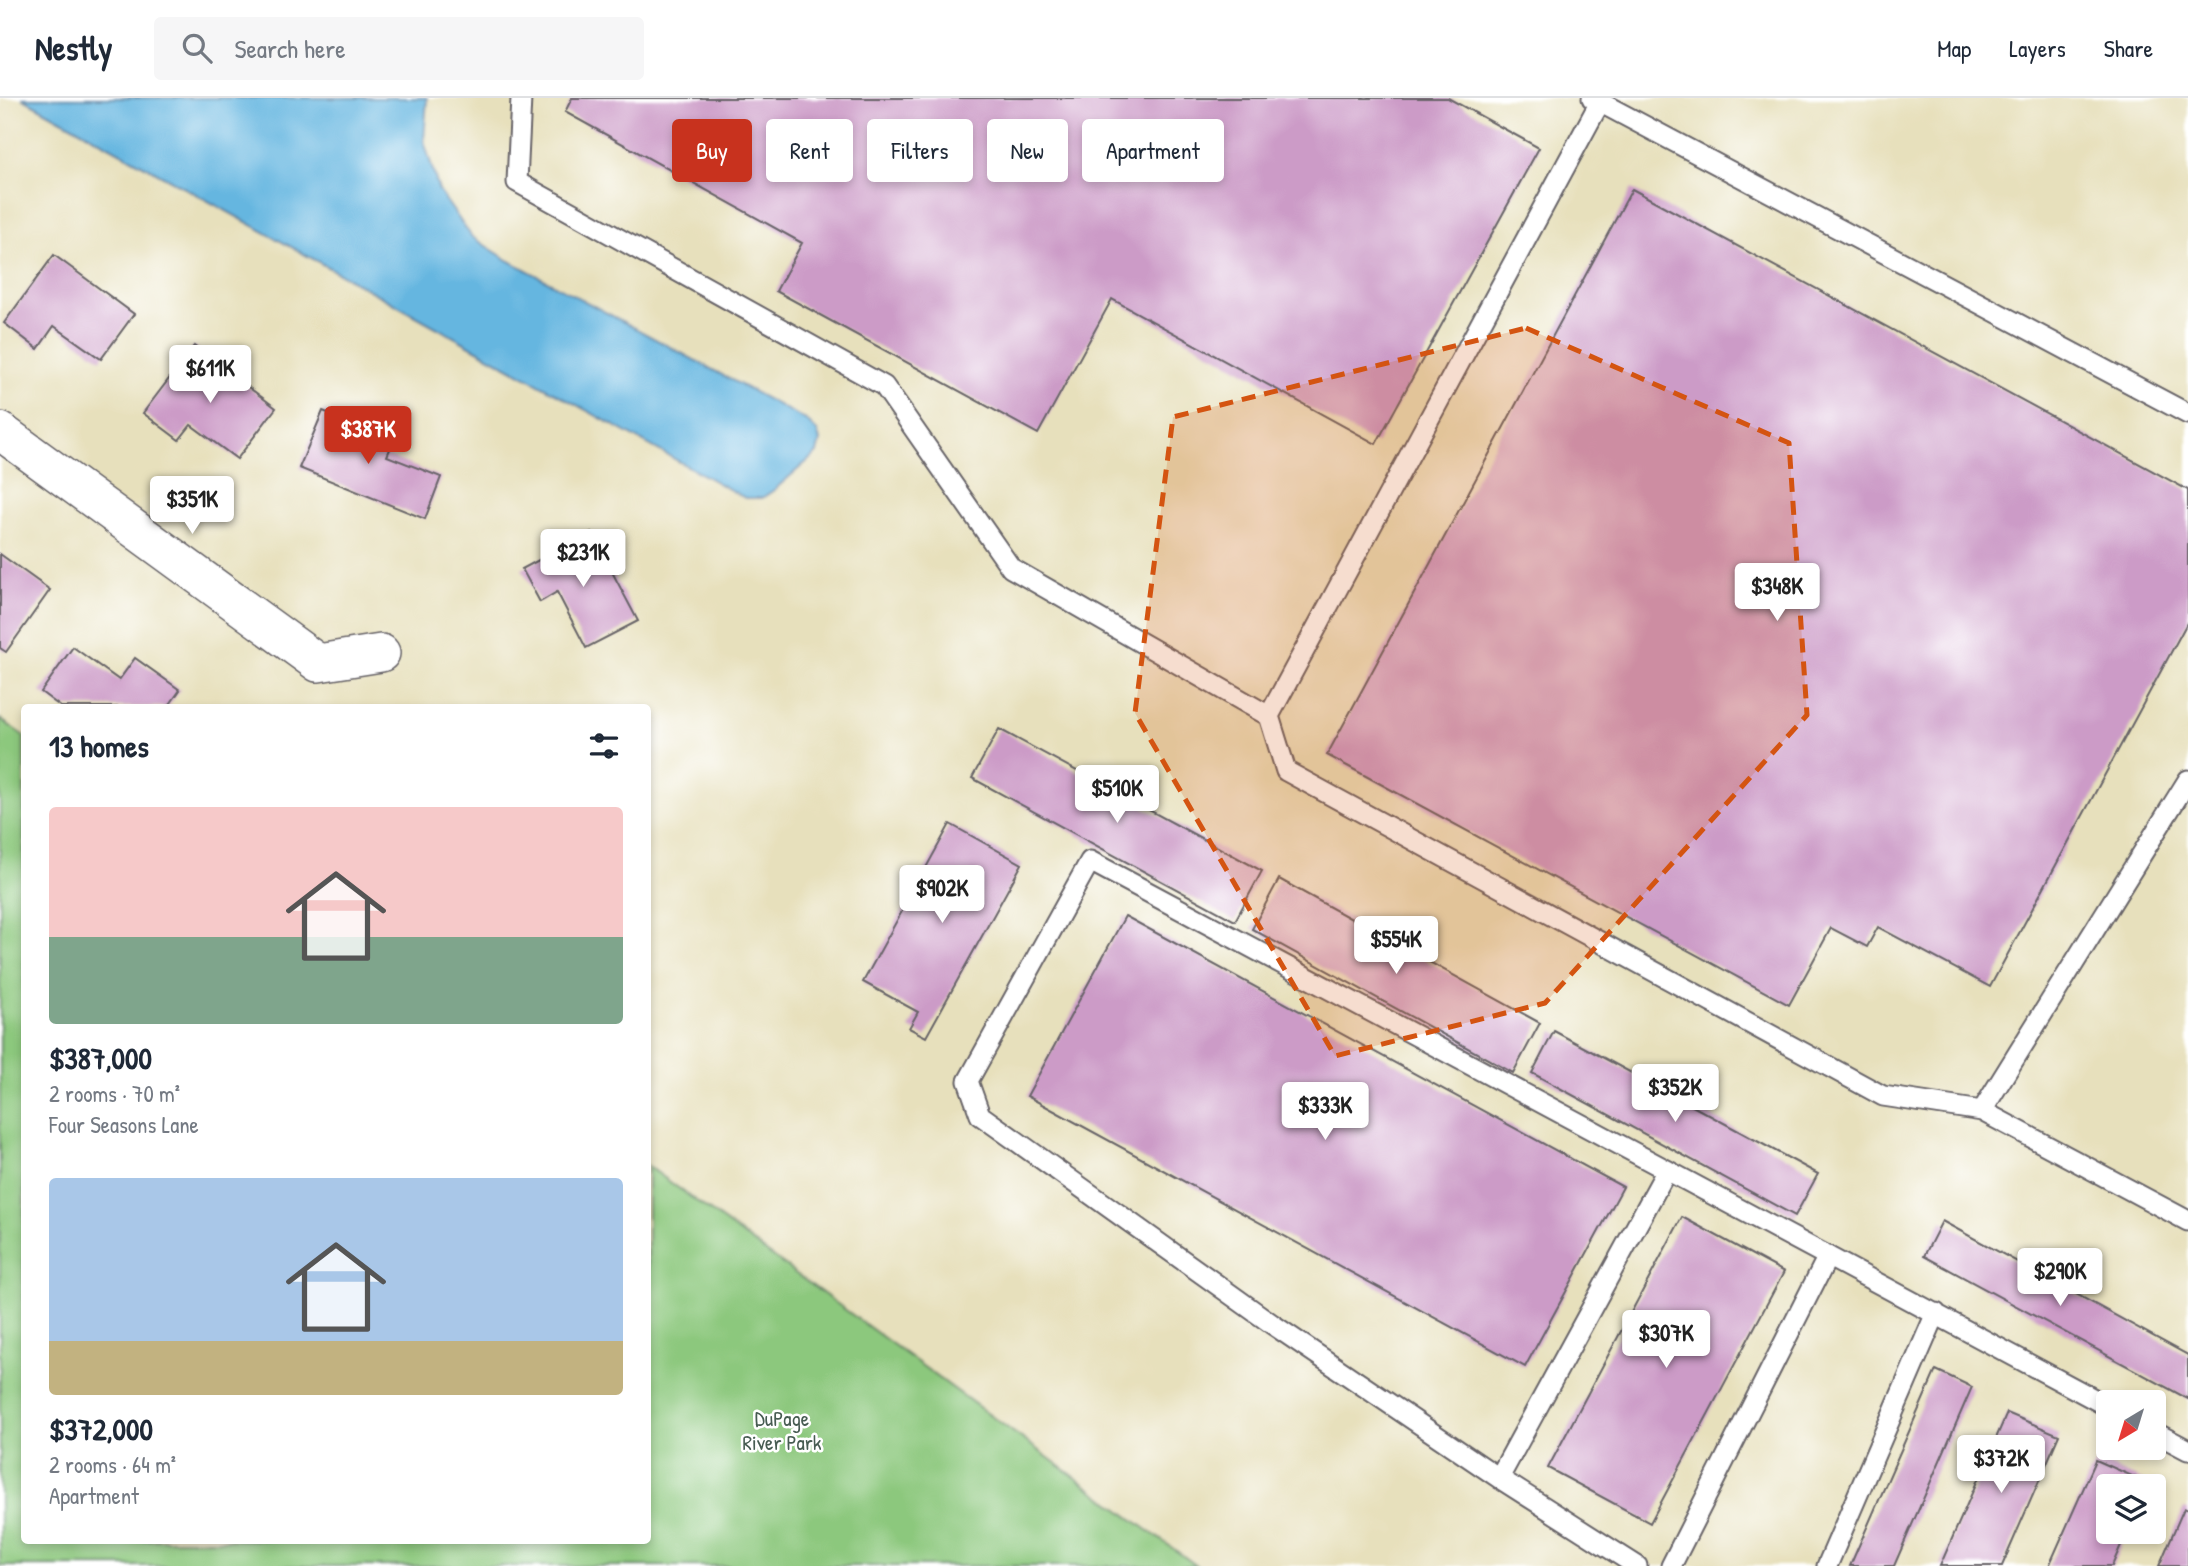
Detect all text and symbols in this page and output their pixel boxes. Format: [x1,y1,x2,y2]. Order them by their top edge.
search box [154,17,644,80]
text: Nestly [35,26,112,70]
icon: search [178,29,216,67]
text: Search here [234,31,346,66]
text: Map [1937,32,1971,64]
text: Layers [2009,32,2066,64]
text: Share [2104,32,2153,64]
chip: Buy [672,119,752,182]
chip: Rent [766,119,853,182]
chip: Filters [867,119,973,182]
chip: New [987,119,1068,182]
chip: Apartment [1082,119,1224,182]
pin: $611K [161,345,259,405]
text: $611K [185,352,235,383]
pin: $387K [319,406,417,466]
text: $387K [340,413,396,444]
pin: $351K [143,476,241,536]
text: $351K [166,483,218,514]
pin: $231K [534,530,632,589]
text: $231K [556,536,610,567]
pin: $348K [1728,564,1826,623]
text: $348K [1751,570,1803,601]
text: 13 homes [49,726,149,766]
icon: filters [585,727,623,765]
pin: $510K [1068,766,1166,825]
text: $510K [1091,772,1143,803]
icon: home [273,853,399,979]
pin: $902K [893,866,991,925]
text: $902K [915,872,969,903]
pin: $554K [1347,916,1445,976]
text: $554K [1370,923,1422,954]
text: $387,000 [49,1038,152,1078]
pin: $352K [1626,1065,1724,1124]
text: $352K [1648,1071,1702,1102]
text: 2 rooms · 70 m² [49,1078,180,1109]
pin: $333K [1276,1082,1374,1142]
text: $333K [1298,1089,1352,1120]
text: Four Seasons Lane [49,1109,199,1140]
icon: home [273,1224,399,1350]
pin: $290K [2011,1248,2109,1308]
text: $290K [2033,1255,2087,1286]
pin: $307K [1617,1310,1715,1370]
text: $307K [1638,1317,1694,1348]
north arrow [2096,1390,2166,1460]
map controls [2096,1390,2166,1544]
park label: DuPage River Park [742,1404,822,1457]
text: $372,000 [49,1409,153,1449]
pin: $372K [1952,1436,2050,1495]
text: $372K [1973,1442,2029,1473]
text: 2 rooms · 64 m² [49,1449,176,1480]
button: layers [2096,1474,2166,1544]
text: Apartment [49,1480,139,1511]

